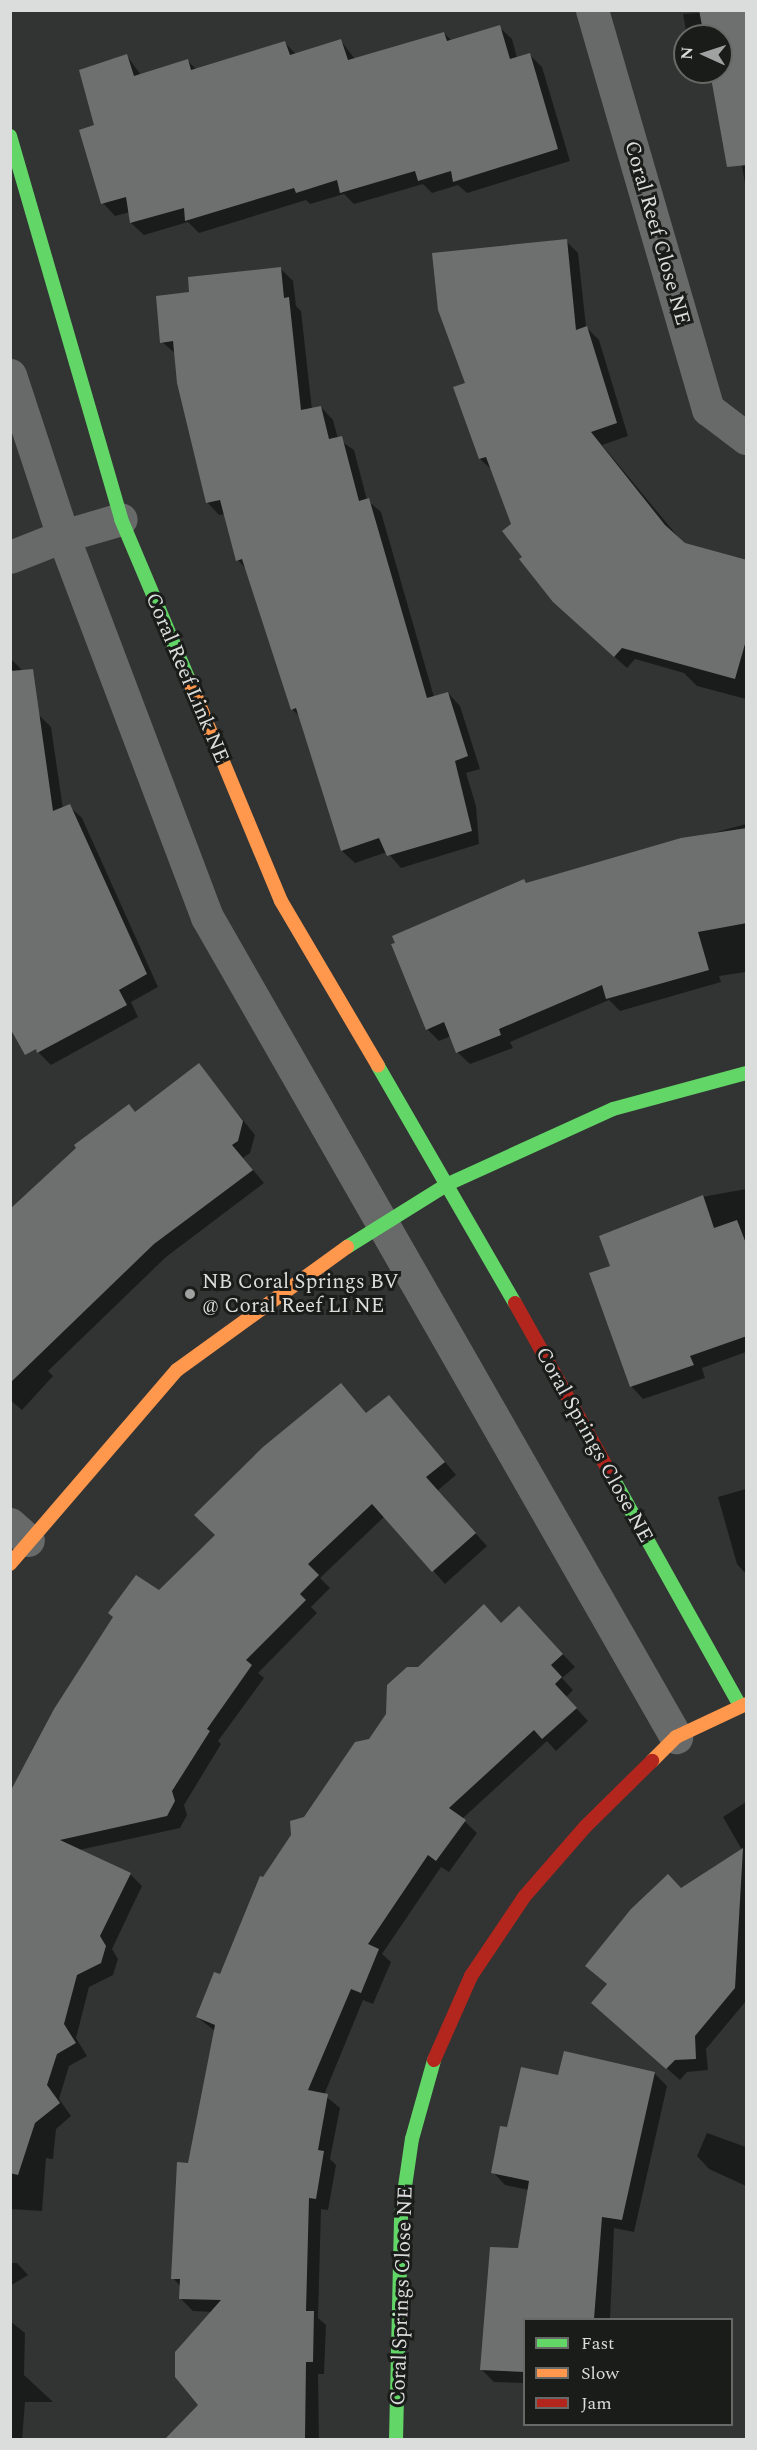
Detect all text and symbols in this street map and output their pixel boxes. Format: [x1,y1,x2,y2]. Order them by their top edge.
north arrow [673,24,733,84]
text: N [675,46,699,60]
street label: Coral Reef Close NE [619,138,695,328]
street label: Coral Reef Link NE [140,589,234,767]
place label: NB Coral Springs BV @ Coral Reef LI NE [202,1269,399,1319]
marker: NB Coral Springs BV @ Coral Reef LI NE [183,1287,197,1301]
street label: Coral Springs Close NE [530,1343,658,1547]
street label: Coral Springs Close NE [386,2186,418,2406]
legend [523,2318,733,2426]
text: Fast [581,2330,614,2357]
text: Slow [581,2360,619,2387]
text: Jam [581,2390,612,2417]

